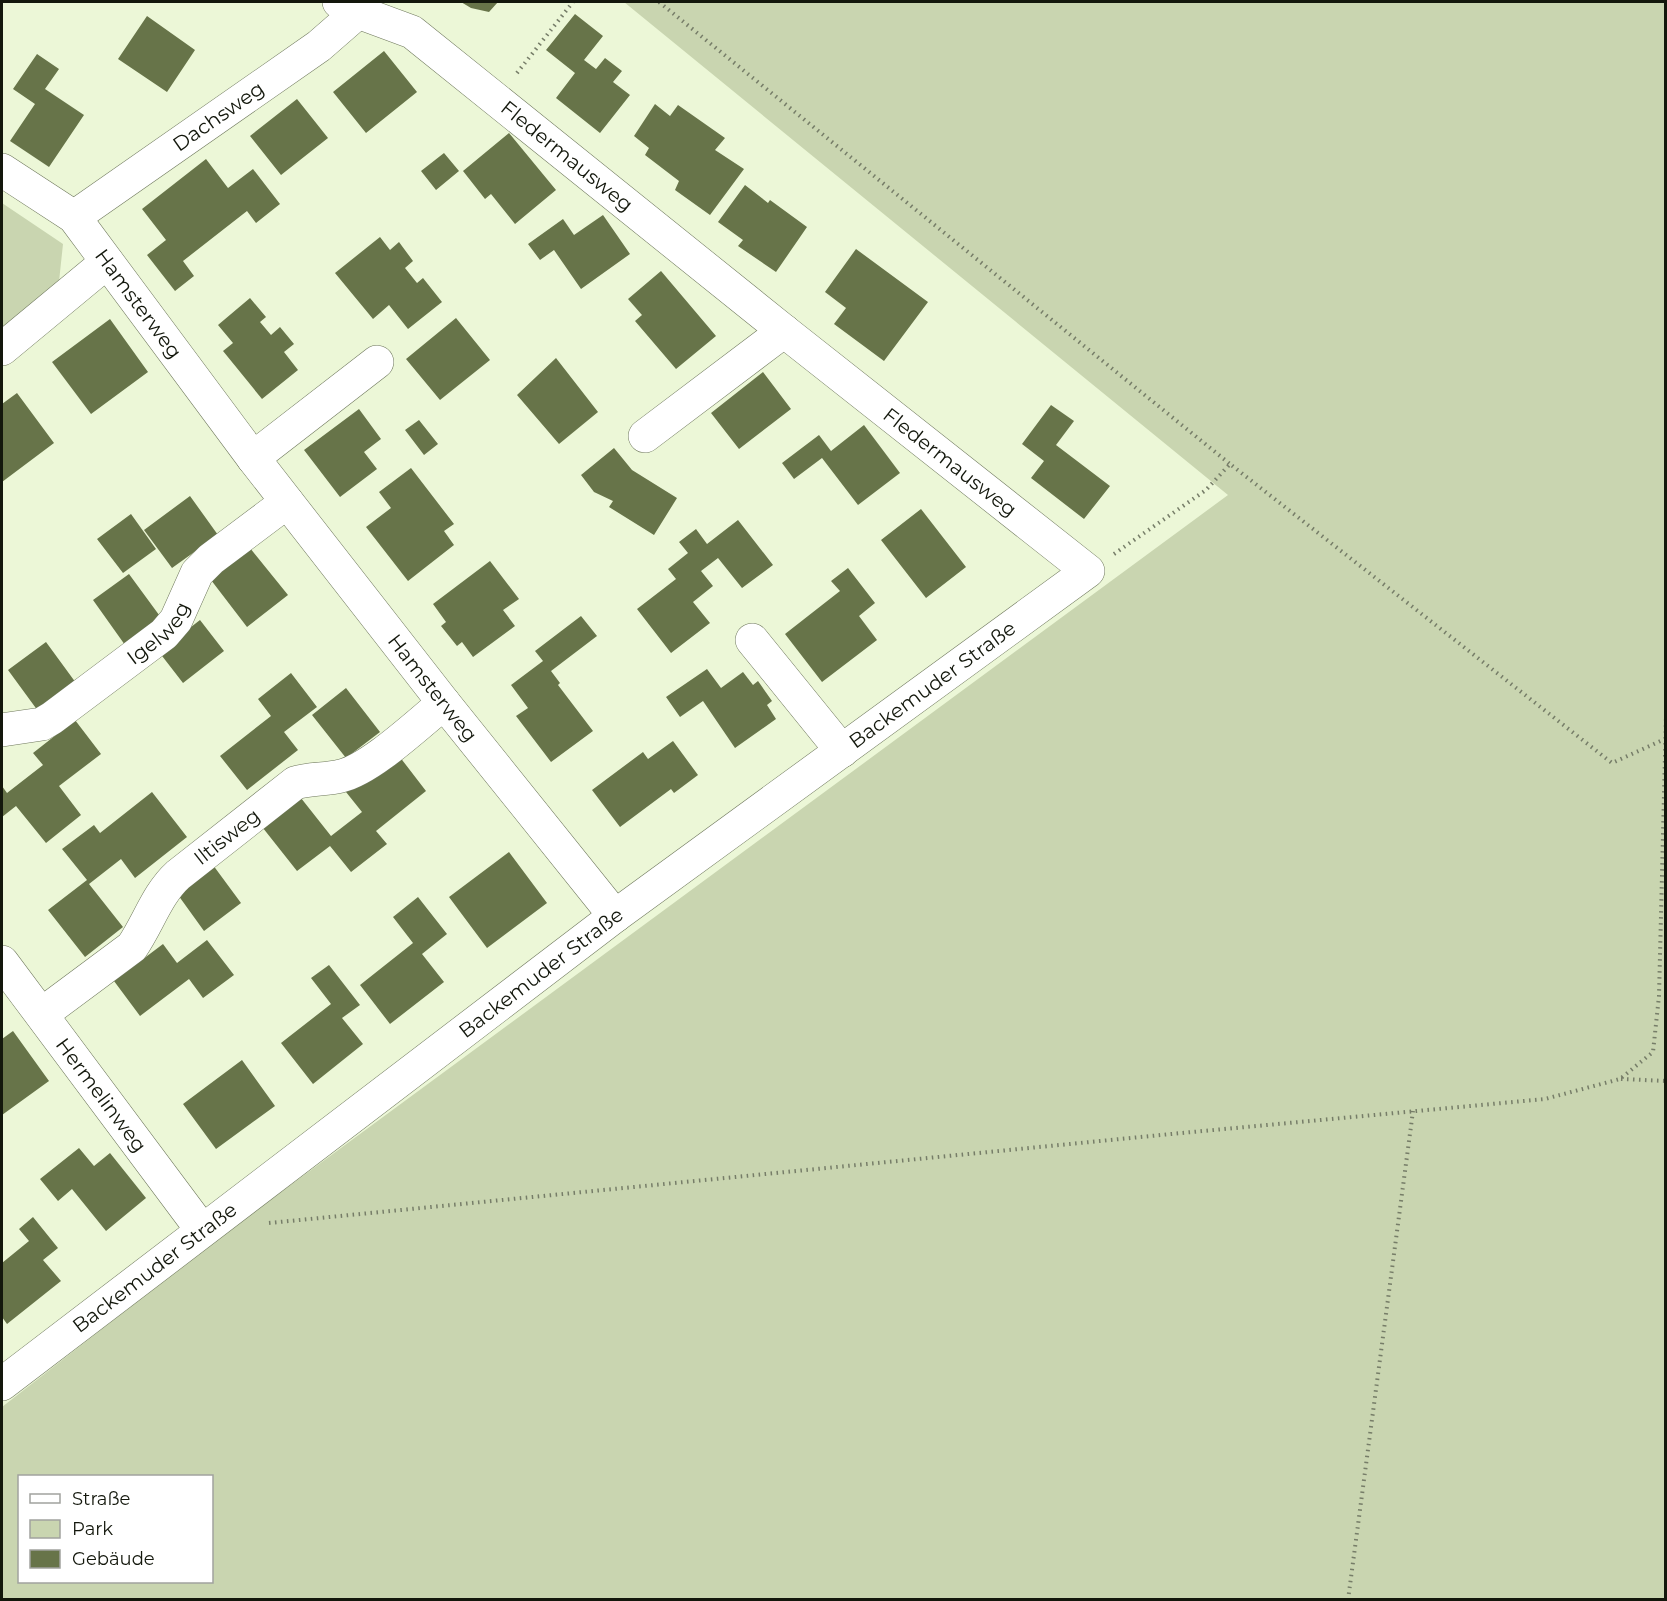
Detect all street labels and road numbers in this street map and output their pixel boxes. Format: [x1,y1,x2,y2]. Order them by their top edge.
street label: Dachsweg [168,76,268,156]
street label: Fledermausweg [496,95,638,217]
street label: Hamsterweg [90,244,187,363]
street label: Fledermausweg [878,402,1022,522]
street label: Igelweg [122,598,195,670]
street label: Backemuder Straße [844,616,1020,753]
street label: Hamsterweg [383,629,482,747]
street label: Iltisweg [189,803,265,870]
street label: Backemuder Straße [454,902,628,1043]
street label: Hermelinweg [51,1033,152,1157]
street label: Backemuder Straße [68,1197,241,1338]

